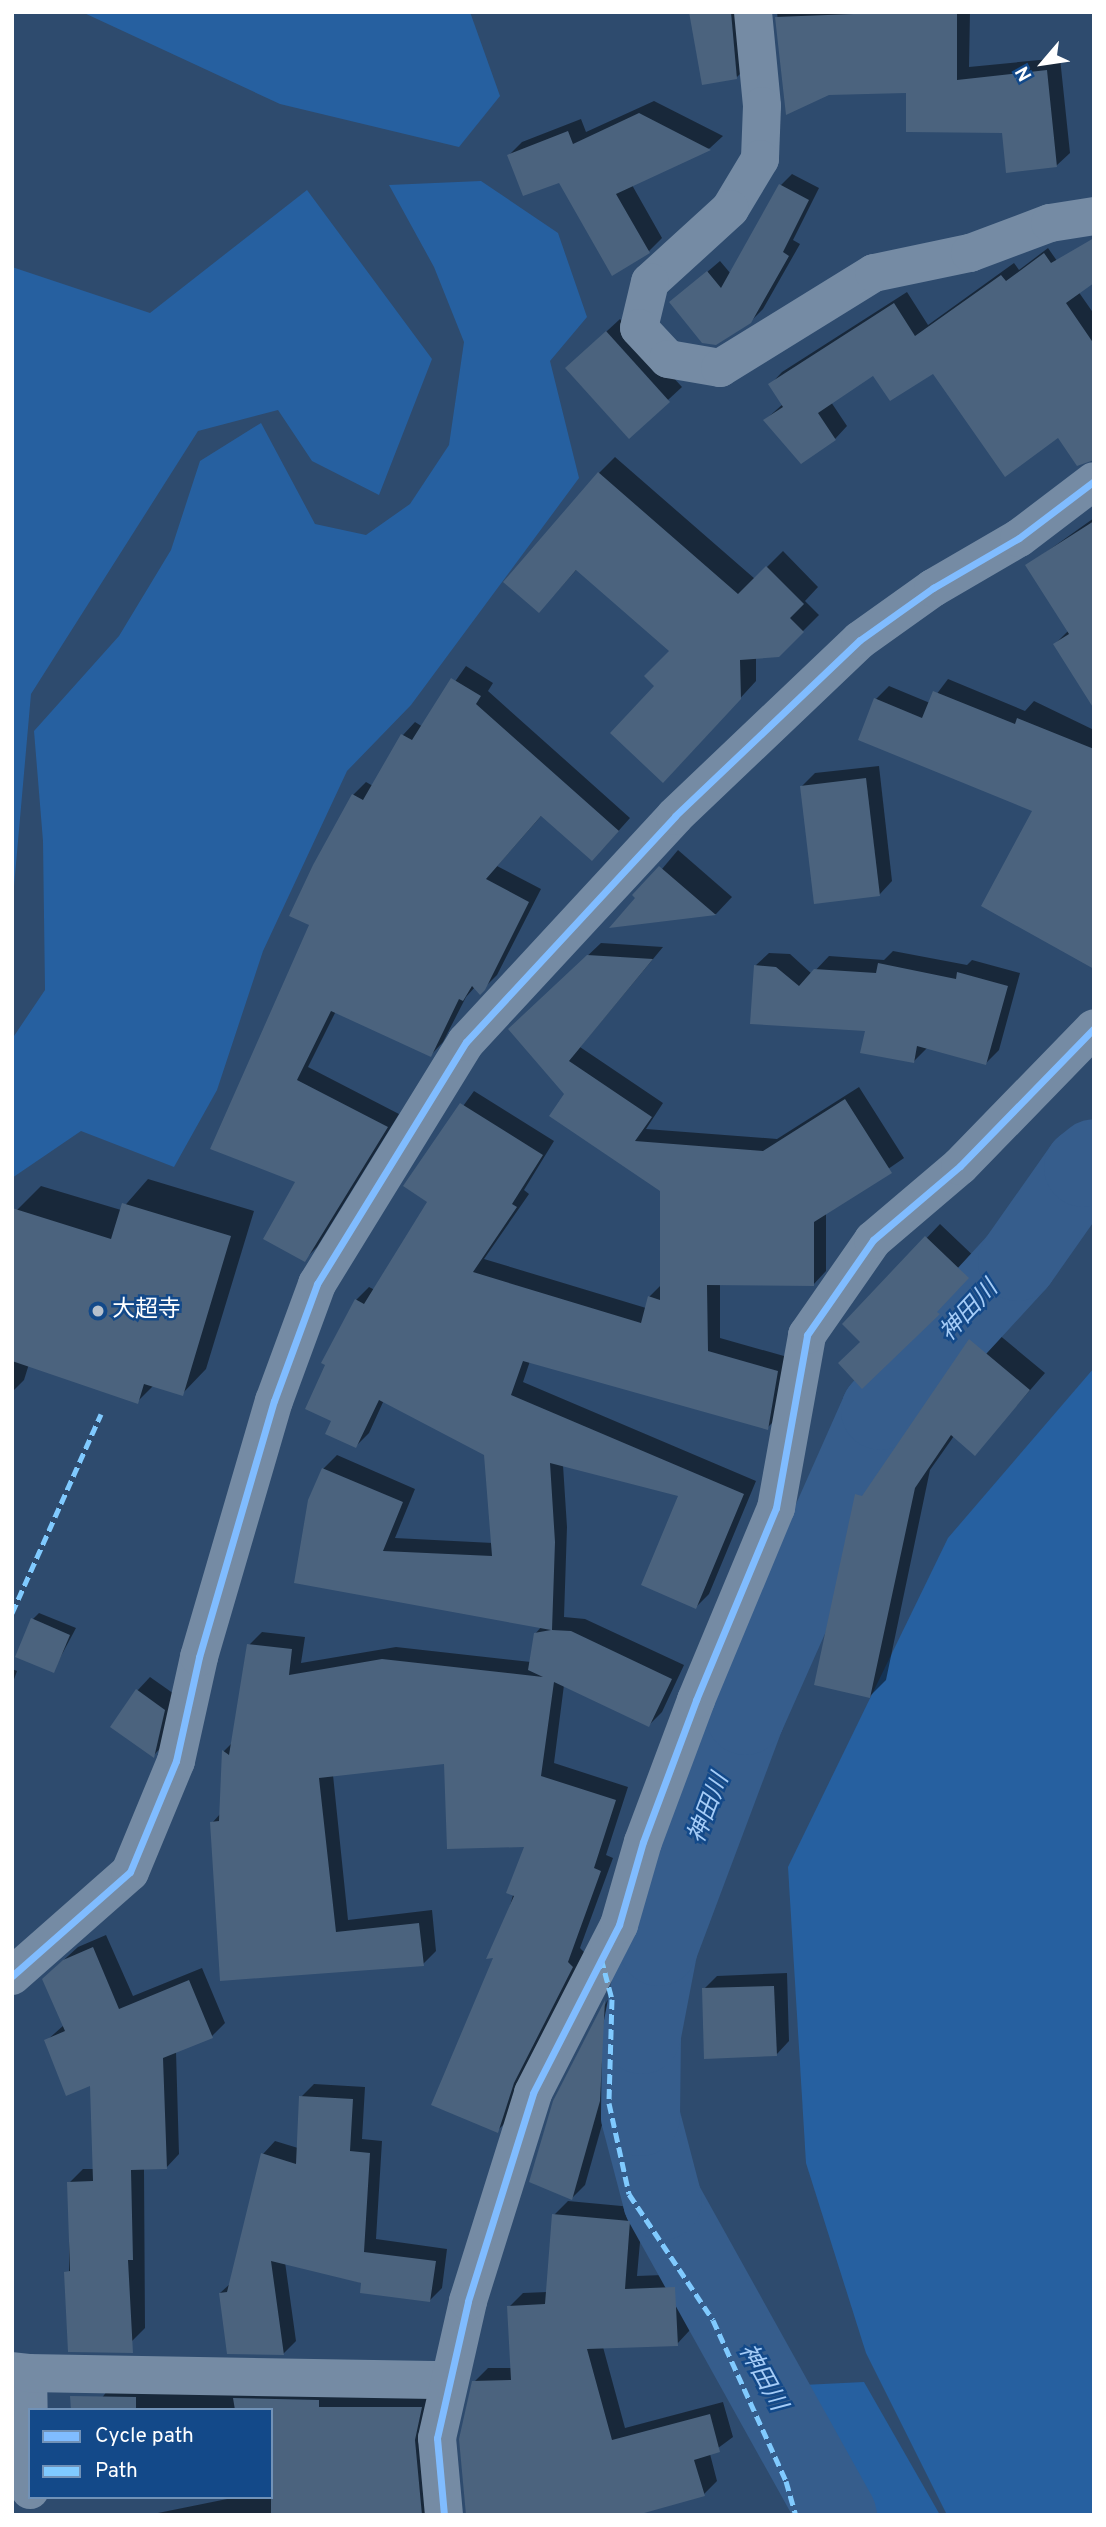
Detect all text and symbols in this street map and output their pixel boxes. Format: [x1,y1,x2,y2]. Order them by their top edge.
north arrow [1008,28,1078,98]
text: N [1011,61,1038,85]
water label: 神田川 [935,1276,1005,1348]
place label: 大超寺 [112,1297,181,1325]
marker: 大超寺 [90,1303,106,1319]
water label: 神田川 [684,1770,736,1848]
water label: 神田川 [731,2340,791,2416]
legend [28,2408,273,2499]
text: Cycle path [95,2423,194,2450]
text: Path [95,2458,138,2485]

